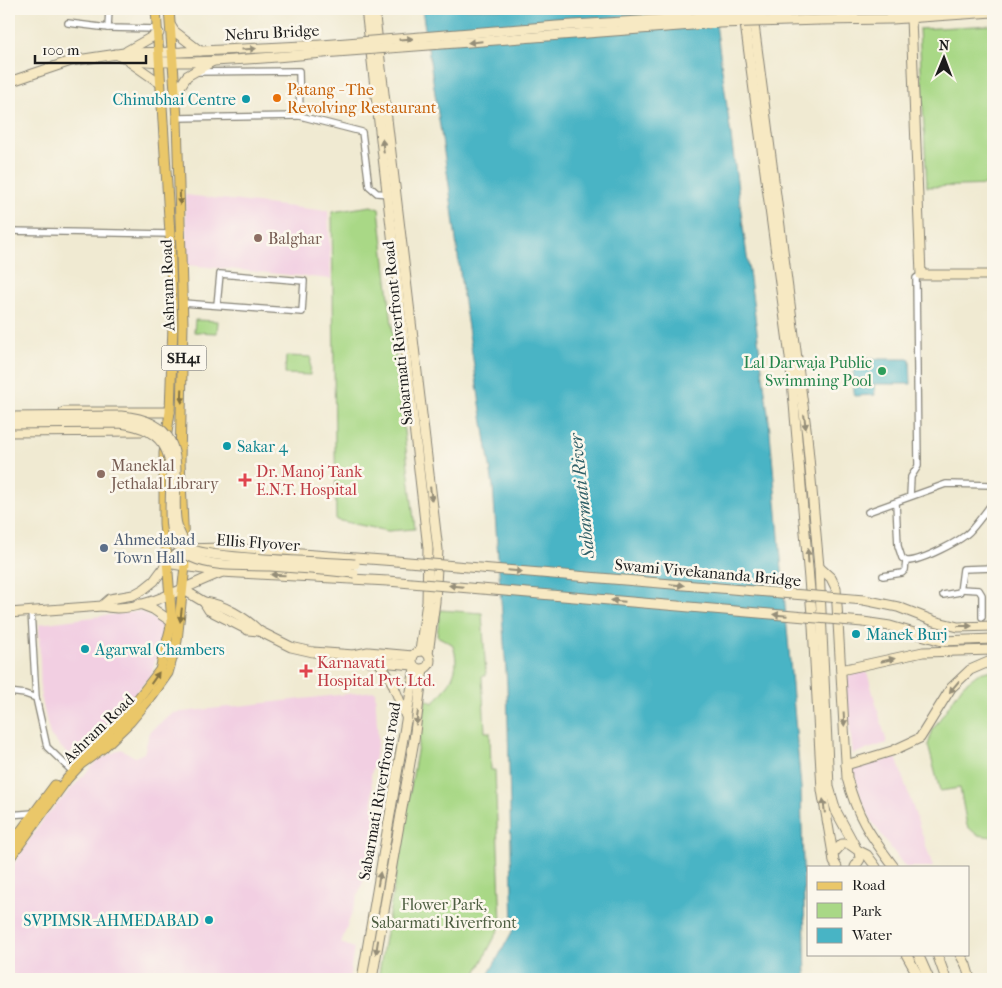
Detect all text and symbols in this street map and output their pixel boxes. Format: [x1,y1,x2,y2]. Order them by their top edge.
street label: Nehru Bridge [224,21,320,44]
scale bar [35,32,146,64]
north arrow [920,32,970,82]
one-way arrow [398,34,414,42]
text: N [939,37,950,54]
one-way arrow [467,38,483,46]
text: 100 m [42,41,80,59]
one-way arrow [241,44,257,52]
place label: Patang - The Revolving Restaurant [287,80,437,117]
place label: Chinubhai Centre [112,90,236,109]
marker: Patang - The Revolving Restaurant [271,92,283,104]
marker: Chinubhai Centre [240,93,252,105]
one-way arrow [379,137,387,153]
one-way arrow [176,191,184,207]
place label: Balghar [268,229,322,248]
marker: Balghar [252,232,264,244]
street label: Ashram Road [156,239,179,332]
street label: Sabarmati Riverfront Road [378,240,417,426]
road number: SH41 [162,346,206,370]
place label: Lal Darwaja Public Swimming Pool [744,353,873,390]
marker: Lal Darwaja Public Swimming Pool [876,365,888,377]
one-way arrow [178,388,186,404]
one-way arrow [801,414,809,430]
water label: Sabarmati River [565,431,600,560]
place label: Sakar 4 [237,437,288,456]
marker: Sakar 4 [221,440,233,452]
place label: Maneklal Jethalal Library [109,456,219,493]
place label: Dr. Manoj Tank E.N.T. Hospital [256,462,363,499]
marker: Maneklal Jethalal Library [95,468,107,480]
marker: Dr. Manoj Tank E.N.T. Hospital [238,473,252,487]
one-way arrow [427,486,435,502]
place label: Ahmedabad Town Hall [113,530,195,567]
street label: Ellis Flyover [215,530,301,555]
marker: Ahmedabad Town Hall [98,542,110,554]
one-way arrow [803,548,811,564]
street label: Swami Vivekananda Bridge [614,555,802,590]
one-way arrow [507,568,523,576]
one-way arrow [270,570,286,578]
one-way arrow [669,581,685,589]
one-way arrow [448,582,464,590]
one-way arrow [610,596,626,604]
one-way arrow [177,607,185,623]
one-way arrow [772,611,788,619]
one-way arrow [958,622,974,630]
place label: Manek Burj [866,625,947,644]
marker: Manek Burj [850,628,862,640]
place label: Agarwal Chambers [94,640,225,659]
marker: Agarwal Chambers [79,643,91,655]
place label: Karnavati Hospital Pvt. Ltd. [317,653,435,690]
one-way arrow [881,656,896,664]
marker: Karnavati Hospital Pvt. Ltd. [299,664,313,678]
one-way arrow [150,671,160,685]
one-way arrow [948,680,959,693]
street label: Ashram Road [58,689,138,768]
street label: Sabarmati Riverfront road [354,700,405,882]
one-way arrow [413,710,421,726]
one-way arrow [840,711,848,727]
one-way arrow [820,797,828,813]
legend [807,866,970,956]
one-way arrow [375,872,383,887]
text: Road [852,876,886,894]
park label: Flower Park, Sabarmati Riverfront [371,895,517,932]
text: Park [852,902,882,920]
place label: SVPIMSR-AHMEDABAD [23,911,199,930]
marker: SVPIMSR-AHMEDABAD [203,914,215,926]
text: Water [851,926,892,944]
one-way arrow [372,939,380,955]

